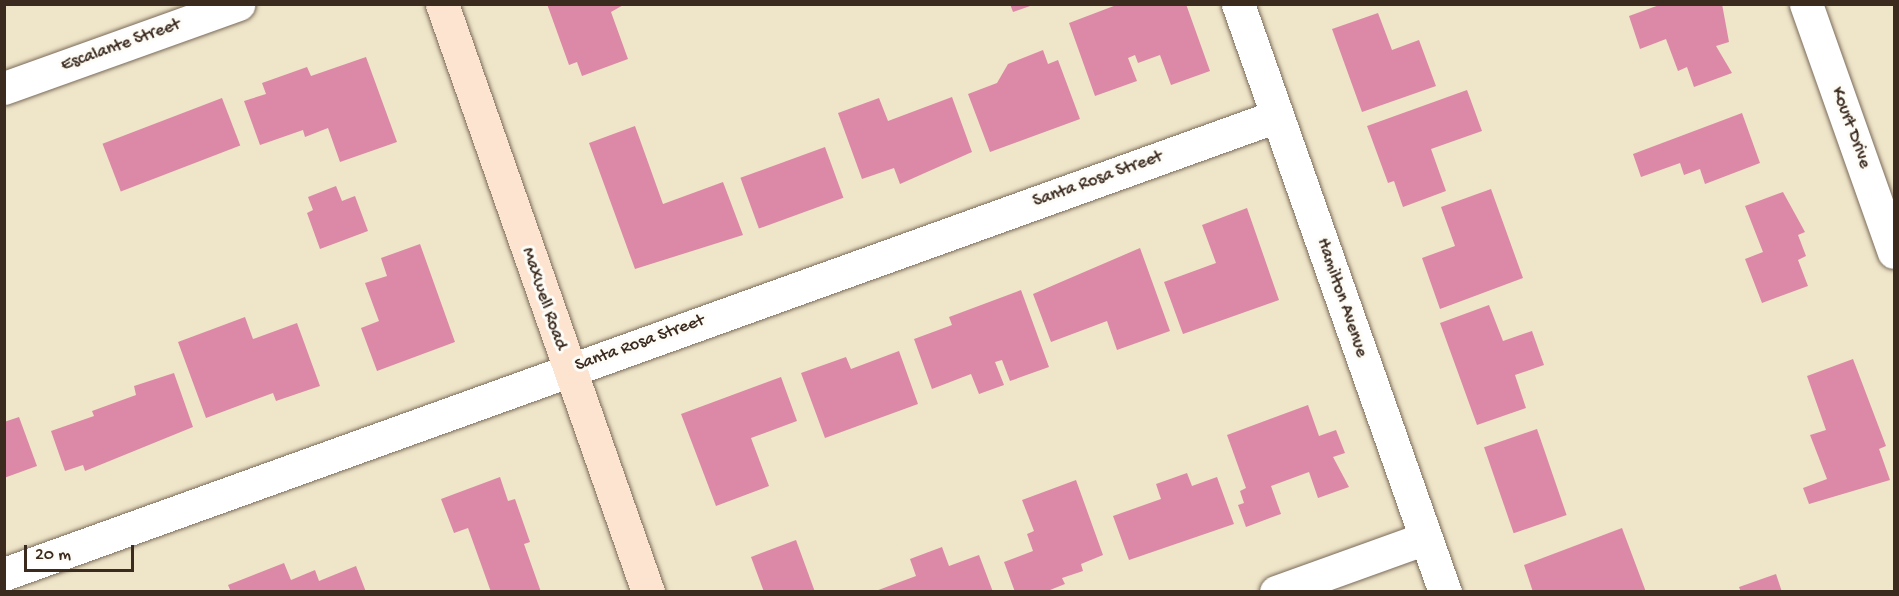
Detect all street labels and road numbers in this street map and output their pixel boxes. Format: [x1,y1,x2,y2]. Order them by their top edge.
street label: Escalante Street [58,14,184,78]
street label: Kourt Drive [1825,84,1875,172]
street label: Santa Rosa Street [1030,147,1166,213]
street label: Hamilton Avenue [1311,236,1371,360]
street label: Maxwell Road [515,245,571,353]
street label: Santa Rosa Street [572,311,708,377]

